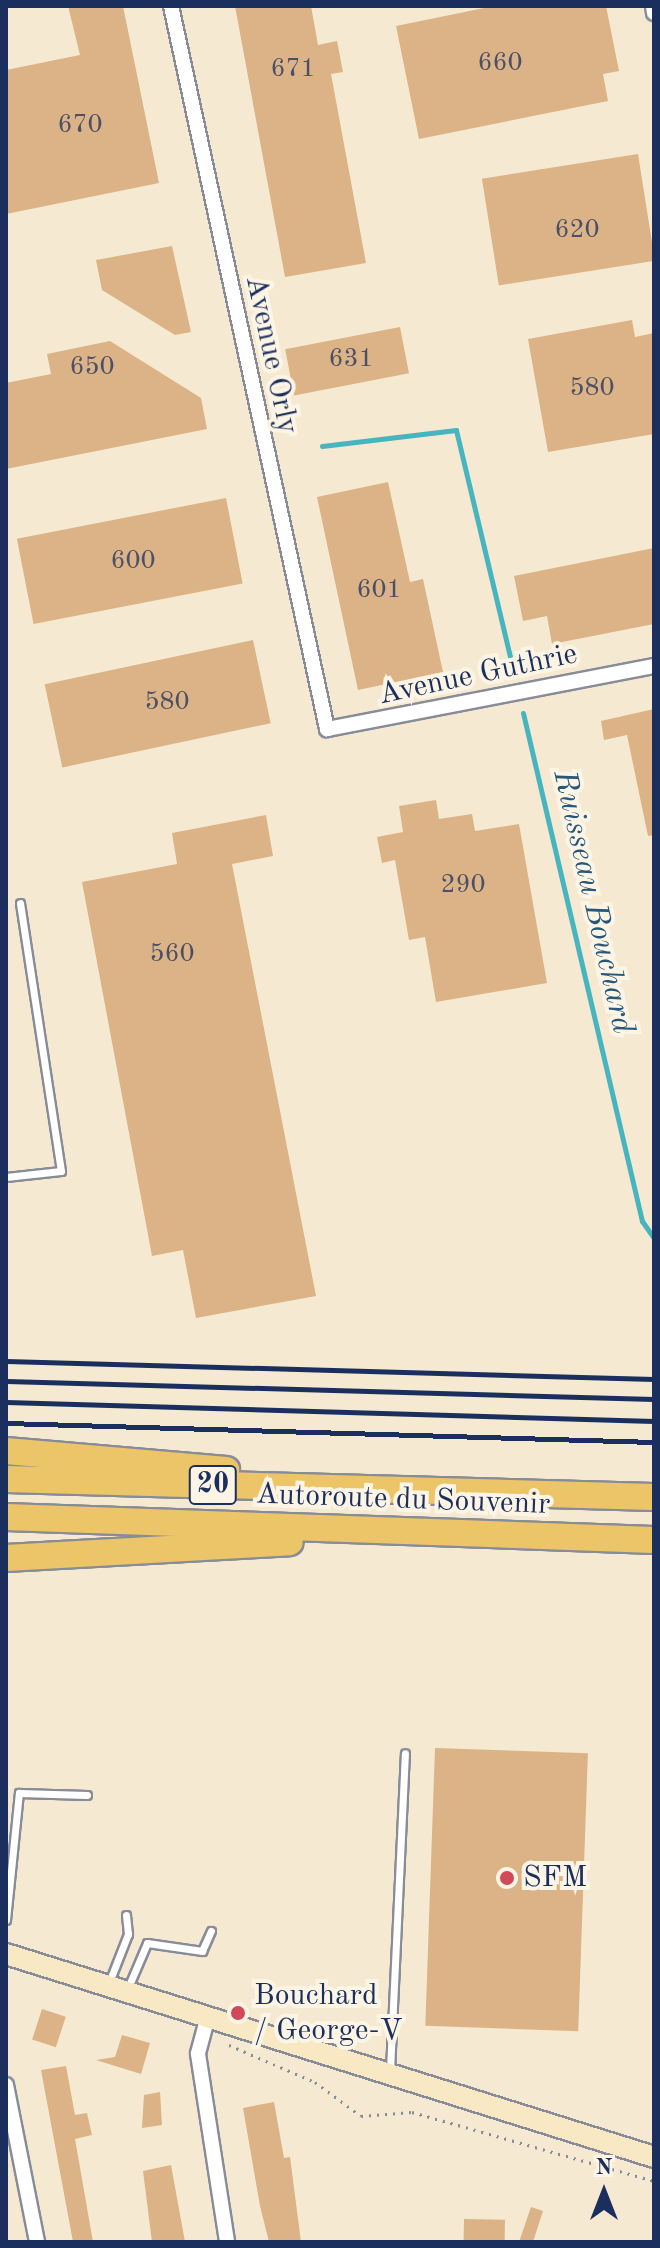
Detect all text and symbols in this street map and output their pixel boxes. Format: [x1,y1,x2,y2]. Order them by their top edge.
house number: 660 [477,48,523,80]
house number: 671 [270,54,316,86]
house number: 670 [57,110,103,142]
house number: 620 [554,215,600,247]
street label: Avenue Orly [237,273,305,437]
house number: 631 [328,344,374,376]
house number: 650 [69,352,115,384]
house number: 580 [569,373,615,405]
house number: 600 [110,546,156,578]
house number: 601 [356,575,402,607]
street label: Avenue Guthrie [375,636,581,714]
house number: 580 [144,687,190,719]
water label: Ruisseau Bouchard [543,766,641,1038]
house number: 290 [440,870,486,902]
house number: 560 [149,939,195,971]
road number: 20 [187,1461,239,1509]
street label: Autoroute du Souvenir [255,1477,551,1523]
place label: SFM [523,1860,587,1896]
marker: SFM [498,1869,516,1887]
place label: Bouchard / George-V [254,1978,403,2048]
marker: Bouchard / George-V [229,2004,247,2022]
north arrow [564,2152,644,2232]
text: N [596,2157,612,2179]

